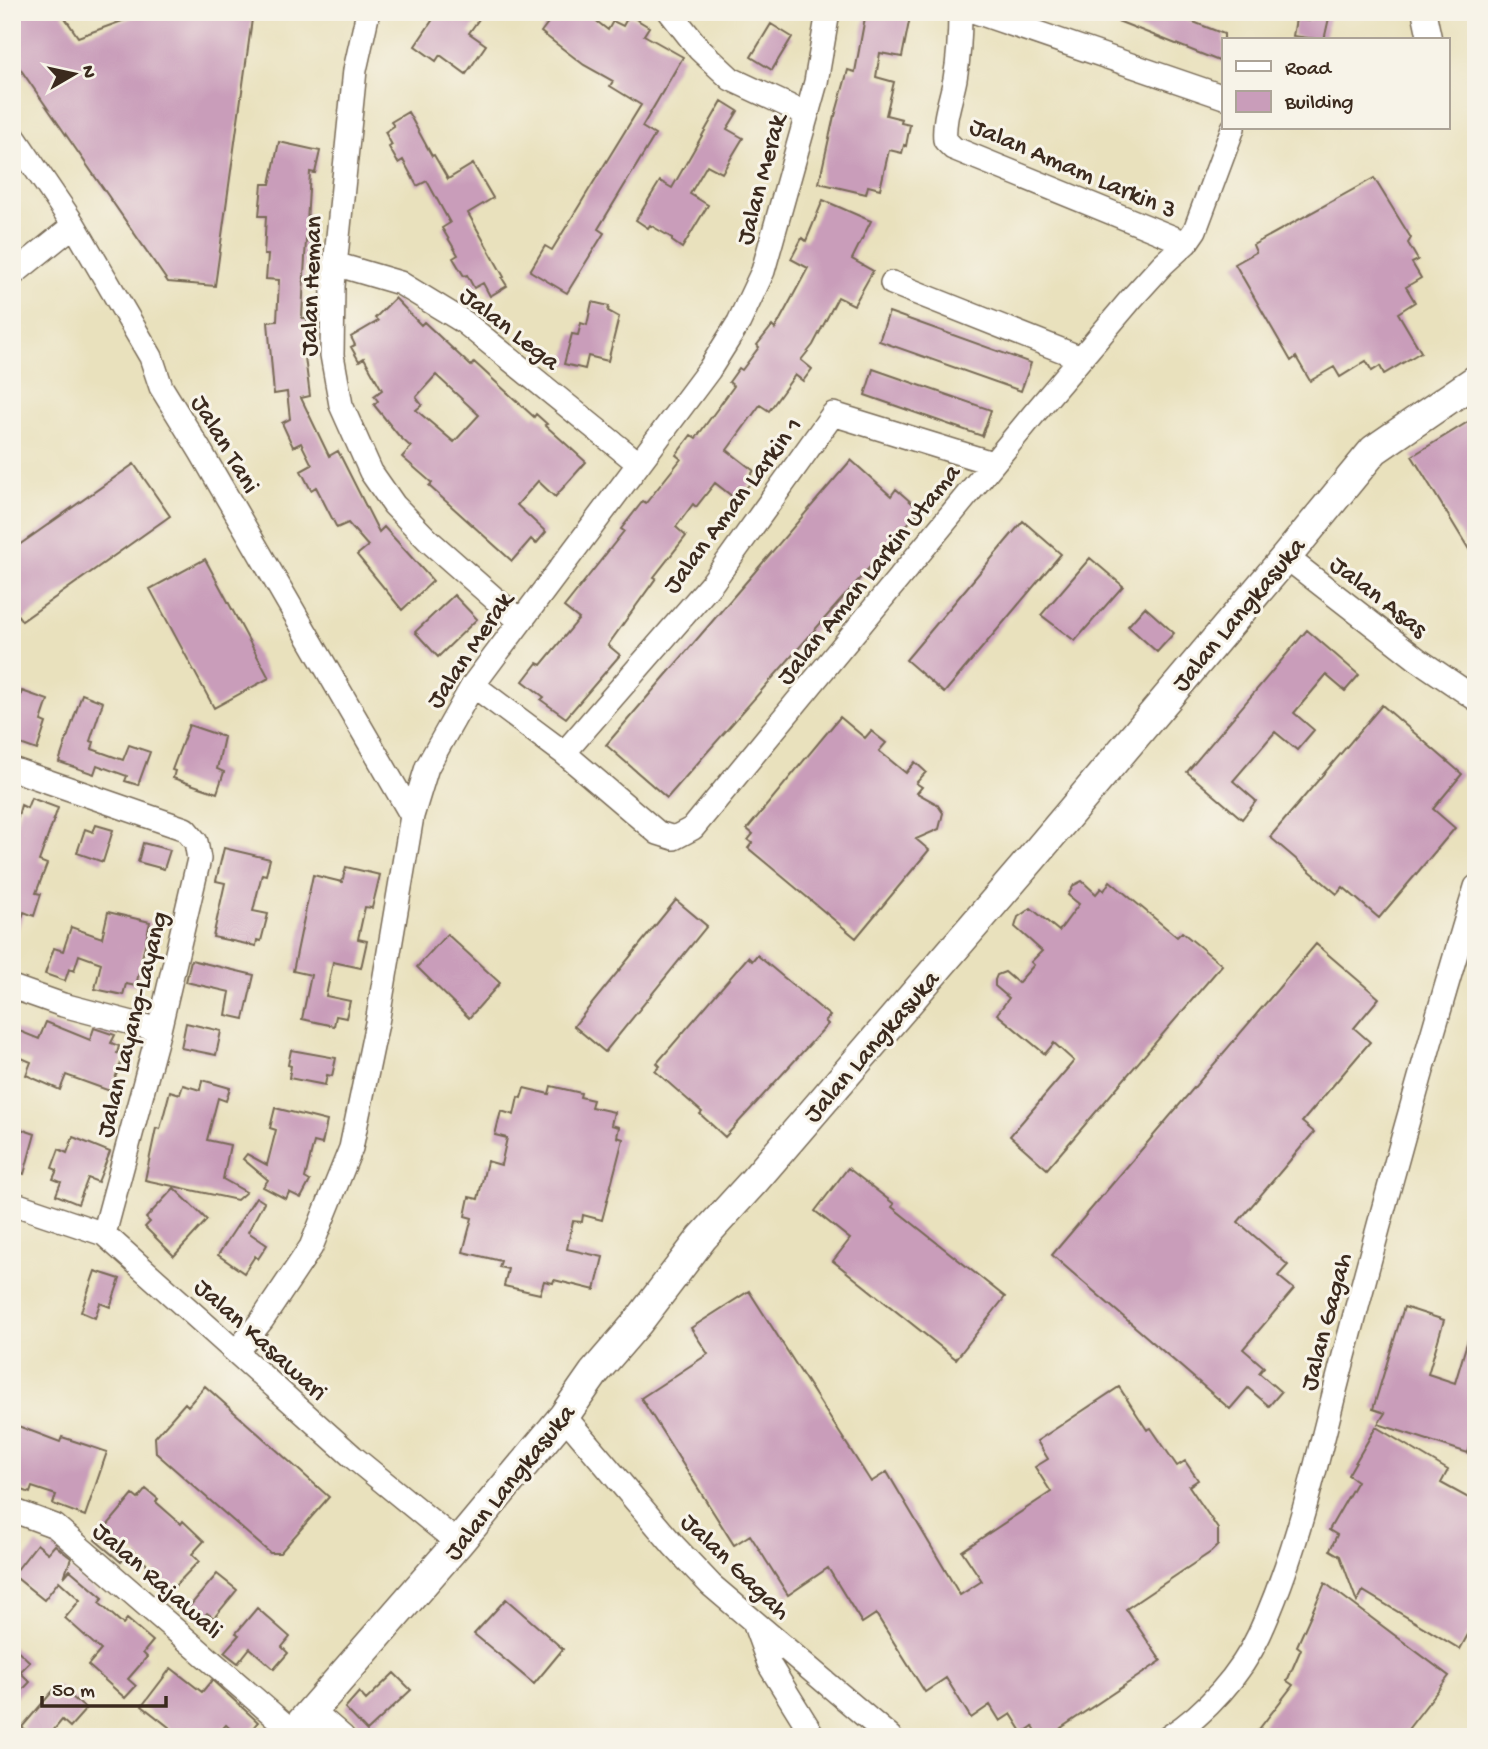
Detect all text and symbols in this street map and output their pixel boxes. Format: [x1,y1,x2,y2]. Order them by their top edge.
north arrow [38,38,108,108]
legend [1222,38,1450,130]
text: Road [1285,58,1333,83]
text: N [75,64,100,80]
text: Building [1284,92,1354,117]
street label: Jalan Merak [731,109,796,249]
street label: Jalan Amam Larkin 3 [964,112,1181,228]
street label: Jalan Heman [296,215,331,357]
street label: Jalan Lega [452,282,566,380]
street label: Jalan Tani [182,390,265,500]
street label: Jalan Aman Larkin 1 [658,412,811,601]
street label: Jalan Aman Larkin Utama [772,458,970,693]
street label: Jalan Langkasuka [1167,531,1315,699]
street label: Jalan Asas [1322,551,1434,647]
street label: Jalan Merak [422,585,523,716]
street label: Jalan Layang-Layang [91,909,177,1141]
street label: Jalan Langkasuka [799,964,949,1131]
street label: Jalan Gagah [1295,1250,1362,1394]
street label: Jalan Kasawari [186,1273,332,1409]
street label: Jalan Langkasuka [439,1398,585,1568]
street label: Jalan Gagah [672,1508,795,1628]
street label: Jalan Rajawali [84,1517,228,1648]
scale bar [42,1665,166,1709]
text: 50 m [52,1680,95,1705]

